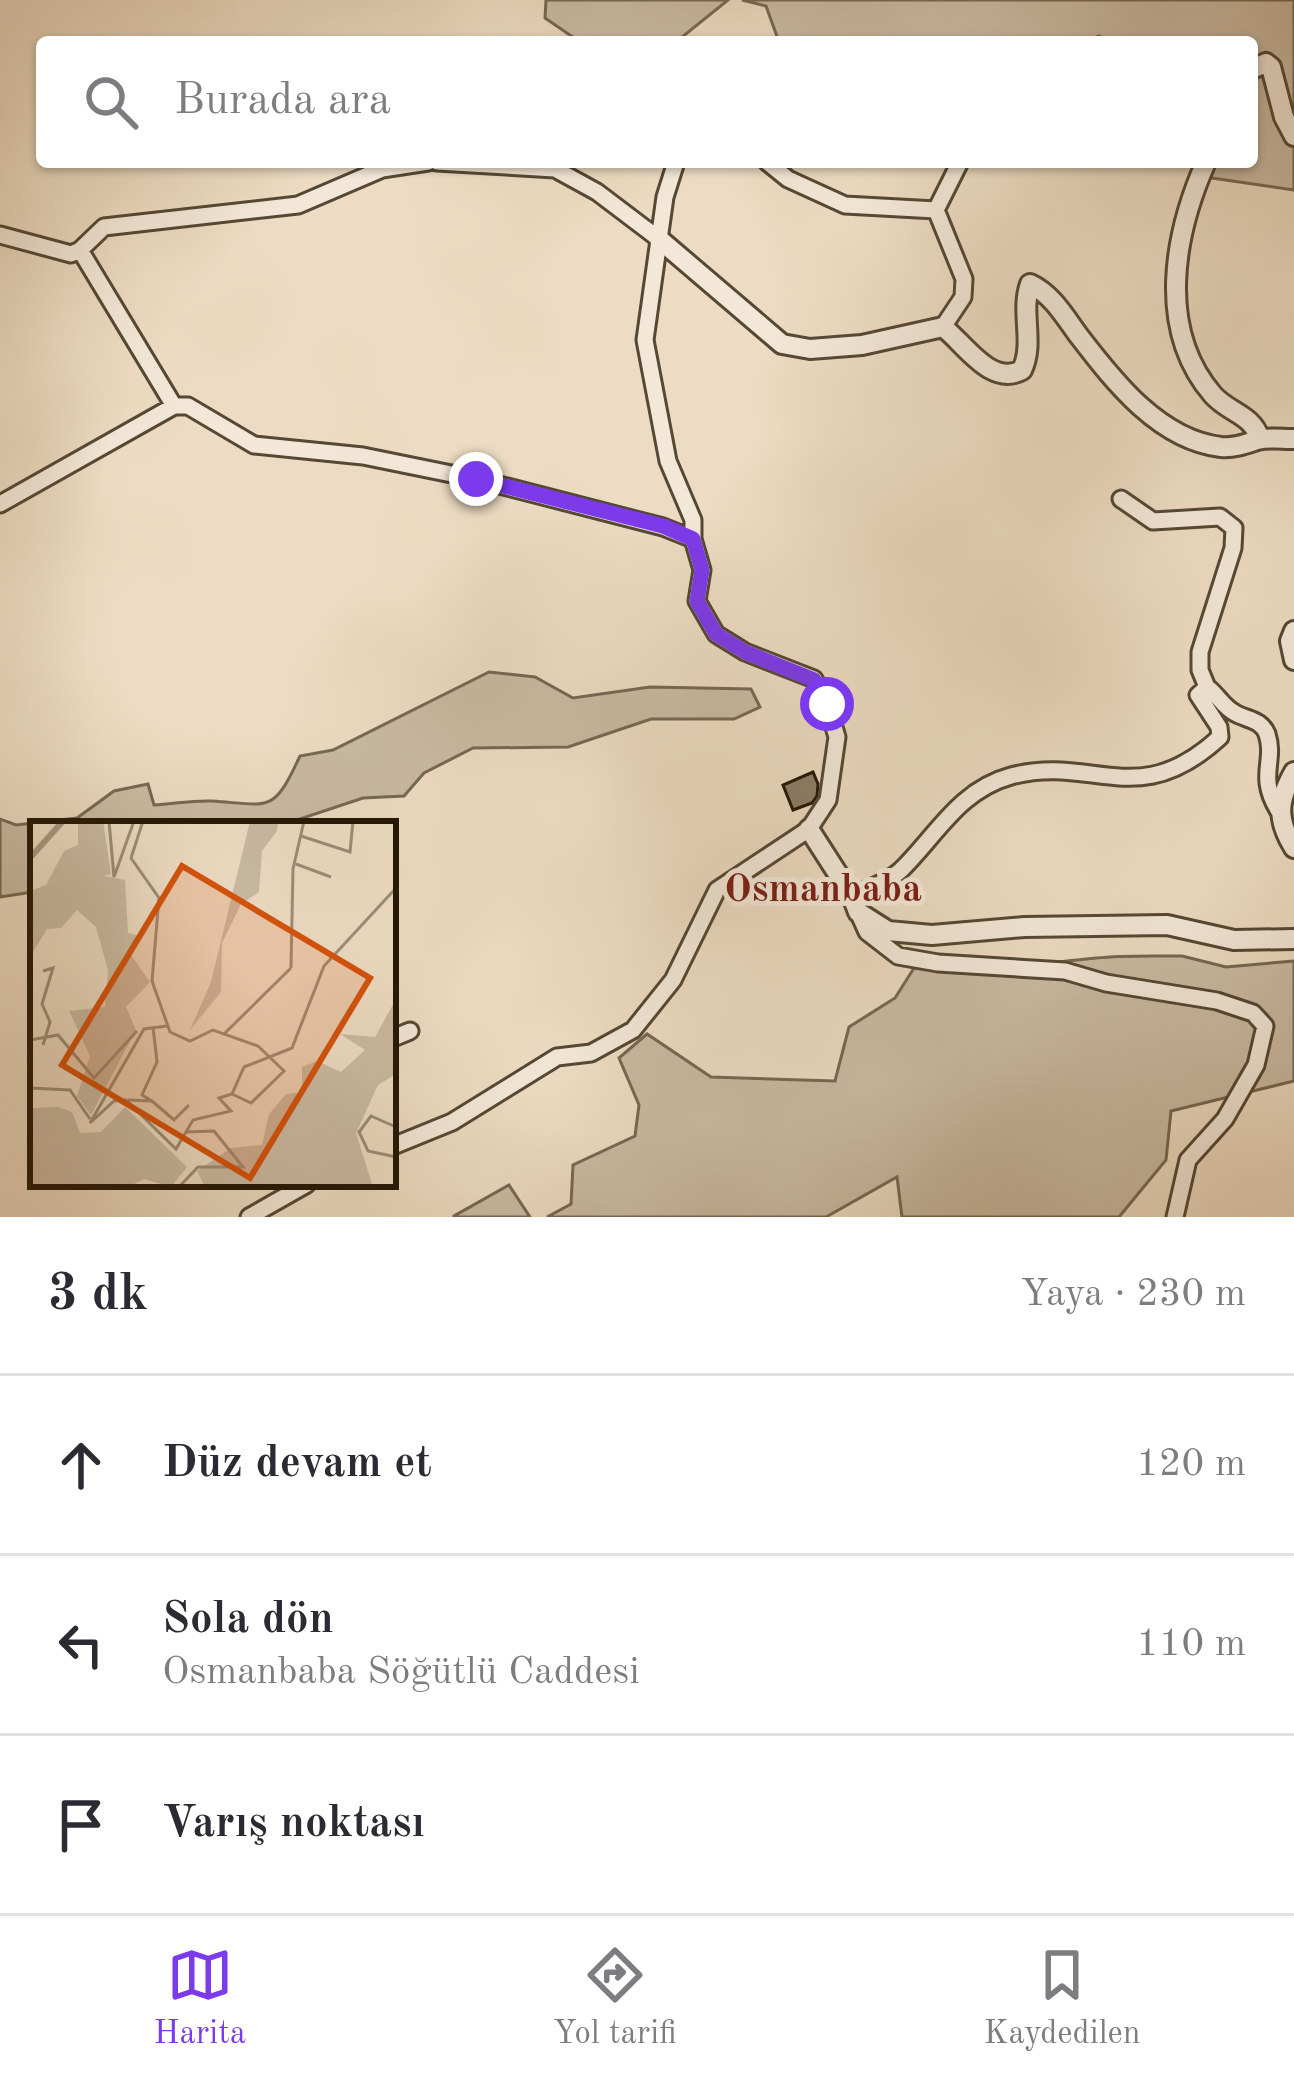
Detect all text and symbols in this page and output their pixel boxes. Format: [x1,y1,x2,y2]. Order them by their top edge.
search box [36,36,1258,168]
icon: search [78,69,144,135]
text: Burada ara [174,79,391,124]
route end [449,452,503,506]
route start [800,677,854,731]
inset map [30,821,396,1187]
district label: Osmanbaba [724,871,922,910]
text: 3 dk [48,1270,148,1321]
text: Yaya · 230 m [1020,1275,1246,1314]
icon: ahead [48,1432,114,1498]
text: Düz devam et [162,1442,432,1487]
text: 120 m [1136,1445,1246,1484]
text: Sola dön [162,1598,334,1643]
icon: left [48,1612,114,1678]
text: 110 m [1136,1625,1246,1664]
text: Osmanbaba Söğütlü Caddesi [162,1653,640,1692]
icon: arrive [48,1792,114,1858]
text: Varış noktası [162,1802,425,1847]
tab: Harita [153,1942,246,2055]
tab: Yol tarifi [553,1942,677,2055]
tab: Kaydedilen [984,1942,1141,2055]

